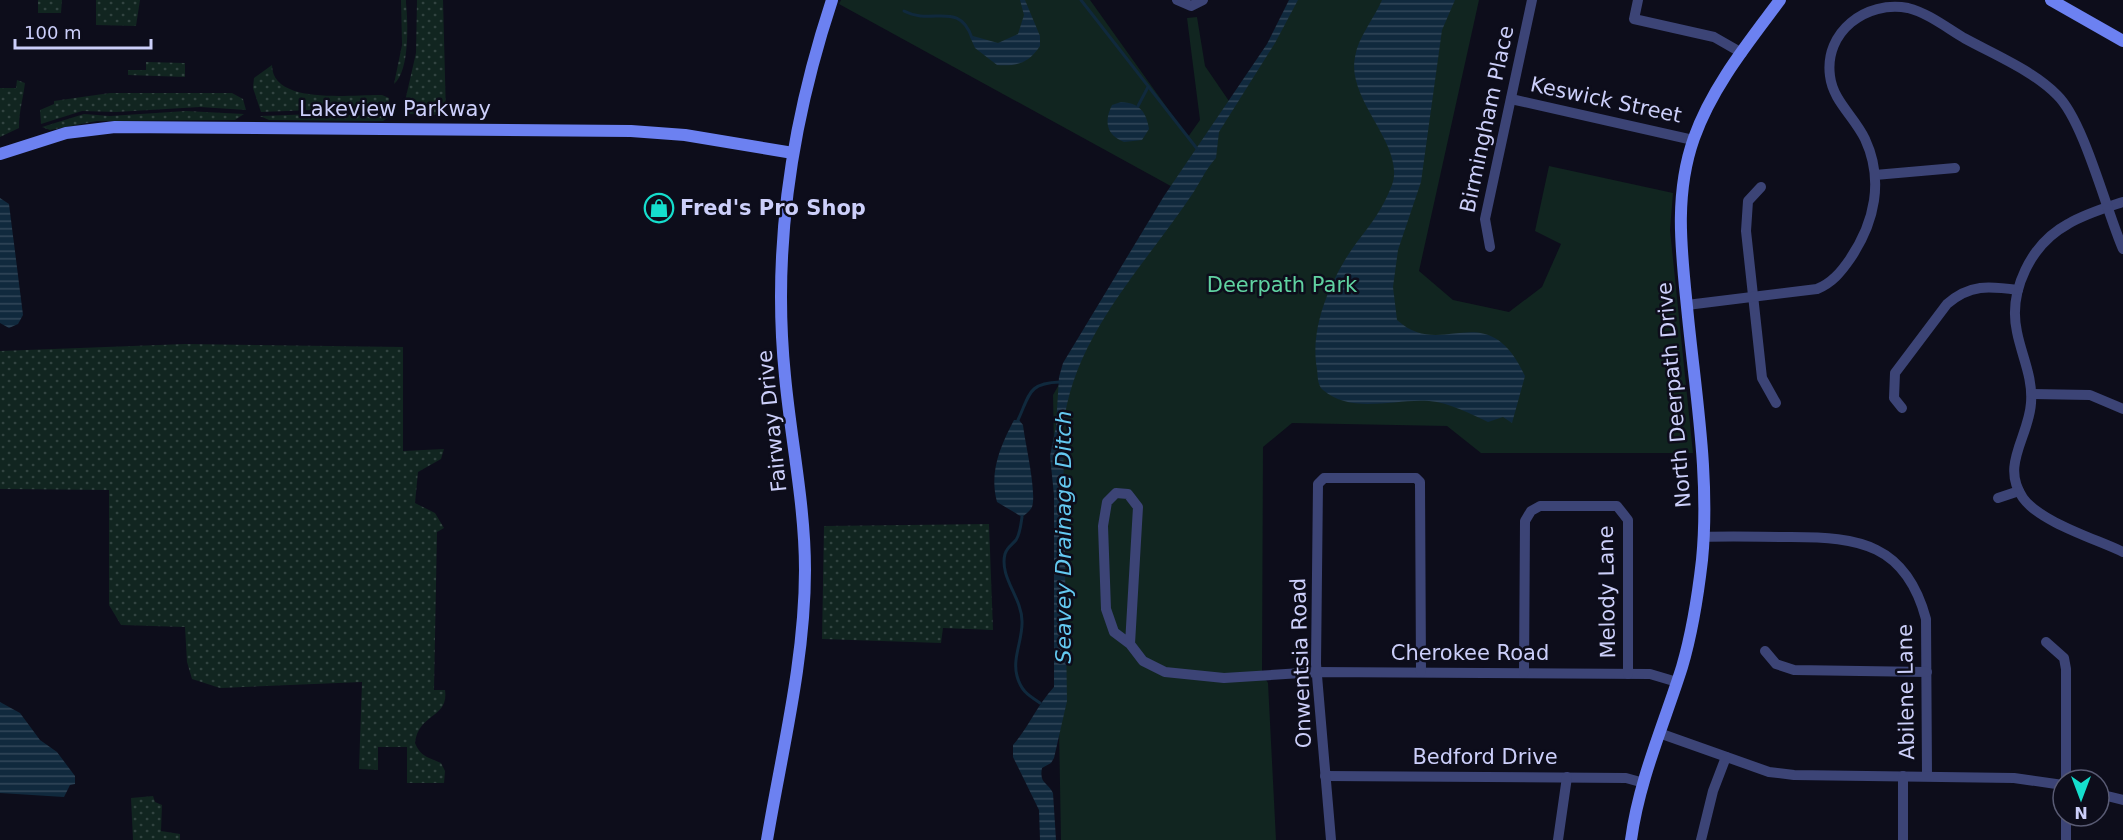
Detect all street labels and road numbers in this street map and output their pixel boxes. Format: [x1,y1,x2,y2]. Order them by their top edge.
street label: Birmingham Place [1455,23,1519,215]
street label: Keswick Street [1528,72,1684,128]
street label: Lakeview Parkway [299,97,491,121]
street label: North Deerpath Drive [1652,281,1696,509]
street label: Fairway Drive [753,349,791,493]
street label: Melody Lane [1594,525,1620,659]
street label: Onwentsia Road [1286,577,1316,749]
street label: Abilene Lane [1893,624,1919,760]
street label: Cherokee Road [1391,641,1549,665]
street label: Bedford Drive [1412,745,1558,769]

